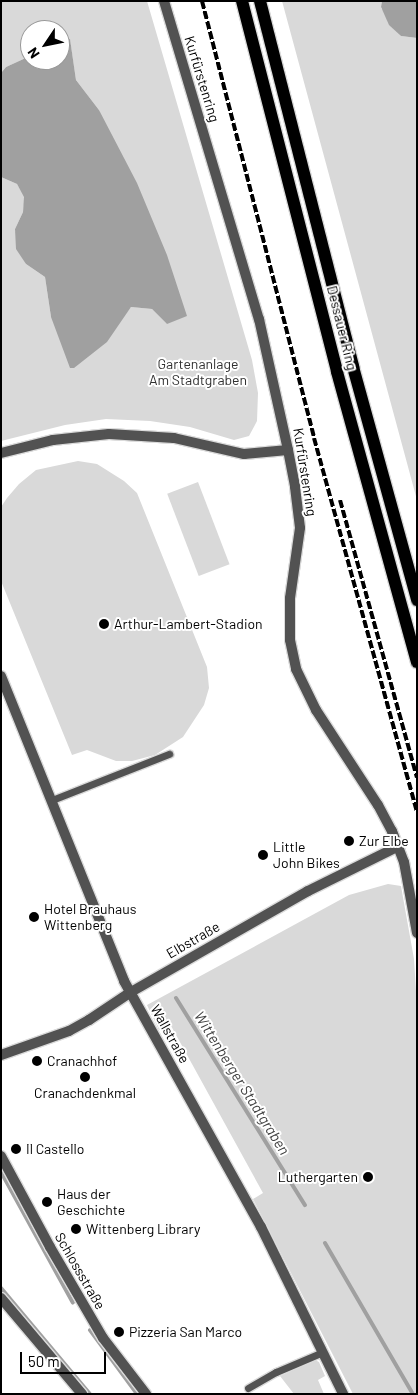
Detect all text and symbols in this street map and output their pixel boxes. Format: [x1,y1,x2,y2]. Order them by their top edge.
north arrow [20,20,70,70]
street label: Kurfürstenring [181,34,223,124]
text: N [23,44,43,62]
street label: Dessauer Ring [323,284,361,372]
park label: Gartenanlage Am Stadtgraben [149,356,247,388]
street label: Kurfürstenring [290,427,320,517]
place label: Arthur-Lambert-Stadion [114,616,263,632]
marker: Arthur-Lambert-Stadion [98,618,110,630]
place label: Zur Elbe [359,833,409,849]
marker: Zur Elbe [343,835,355,847]
place label: Little John Bikes [273,839,340,872]
marker: Little John Bikes [257,849,269,861]
place label: Hotel Brauhaus Wittenberg [44,901,137,934]
marker: Hotel Brauhaus Wittenberg [28,911,40,923]
street label: Elbstraße [163,918,223,962]
street label: Wallstraße [147,1002,193,1066]
water label: Wittenberger Stadtgraben [190,1008,294,1158]
place label: Cranachhof [47,1053,117,1069]
marker: Cranachhof [31,1055,43,1067]
marker: Cranachdenkmal [79,1071,91,1083]
place label: Cranachdenkmal [34,1085,136,1101]
place label: Il Castello [26,1141,84,1157]
marker: Il Castello [10,1143,22,1155]
place label: Luthergarten [278,1169,358,1185]
marker: Luthergarten [362,1171,374,1183]
place label: Haus der Geschichte [57,1186,125,1218]
marker: Haus der Geschichte [41,1196,53,1208]
place label: Wittenberg Library [86,1221,200,1237]
marker: Wittenberg Library [70,1223,82,1235]
street label: Schlossstraße [51,1229,109,1313]
place label: Pizzeria San Marco [129,1324,242,1340]
marker: Pizzeria San Marco [113,1326,125,1338]
scale bar [22,1342,109,1374]
text: 50 m [28,1352,60,1370]

